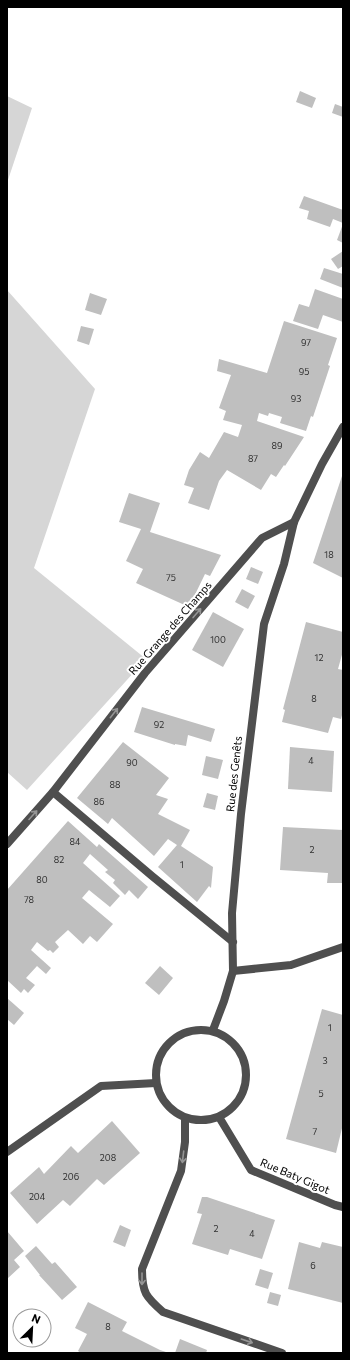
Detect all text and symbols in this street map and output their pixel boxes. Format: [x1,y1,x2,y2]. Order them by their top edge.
house number: 97 [301,337,311,348]
house number: 95 [299,366,309,377]
house number: 93 [291,393,301,404]
house number: 89 [272,440,282,451]
house number: 87 [248,453,258,464]
house number: 18 [324,549,334,560]
house number: 75 [166,572,176,583]
street label: Rue Grange des Champs [126,578,214,677]
one-way arrow [193,608,202,618]
house number: 100 [210,634,226,645]
house number: 12 [315,652,323,663]
house number: 8 [311,693,317,704]
one-way arrow [110,708,118,719]
house number: 92 [154,719,164,730]
street label: Rue des Genêts [223,735,244,812]
house number: 4 [308,755,314,766]
house number: 90 [126,757,138,768]
house number: 88 [110,779,120,790]
house number: 86 [94,796,104,807]
one-way arrow [28,810,37,820]
house number: 84 [70,836,81,847]
house number: 2 [310,844,315,855]
house number: 82 [54,854,64,865]
house number: 1 [180,859,184,870]
house number: 80 [36,874,48,885]
house number: 78 [24,894,34,905]
house number: 1 [328,1022,332,1033]
house number: 3 [322,1055,328,1066]
house number: 5 [318,1088,324,1099]
house number: 7 [313,1126,318,1137]
one-way arrow [179,1150,187,1163]
house number: 208 [100,1152,116,1163]
street label: Rue Baty Gigot [258,1155,332,1196]
house number: 206 [63,1171,79,1182]
house number: 204 [29,1191,46,1202]
house number: 2 [214,1223,219,1234]
house number: 4 [249,1228,255,1239]
house number: 6 [310,1260,316,1271]
one-way arrow [138,1272,146,1285]
north arrow [12,1308,52,1348]
text: N [30,1311,43,1326]
house number: 8 [105,1321,111,1332]
one-way arrow [241,1338,254,1345]

